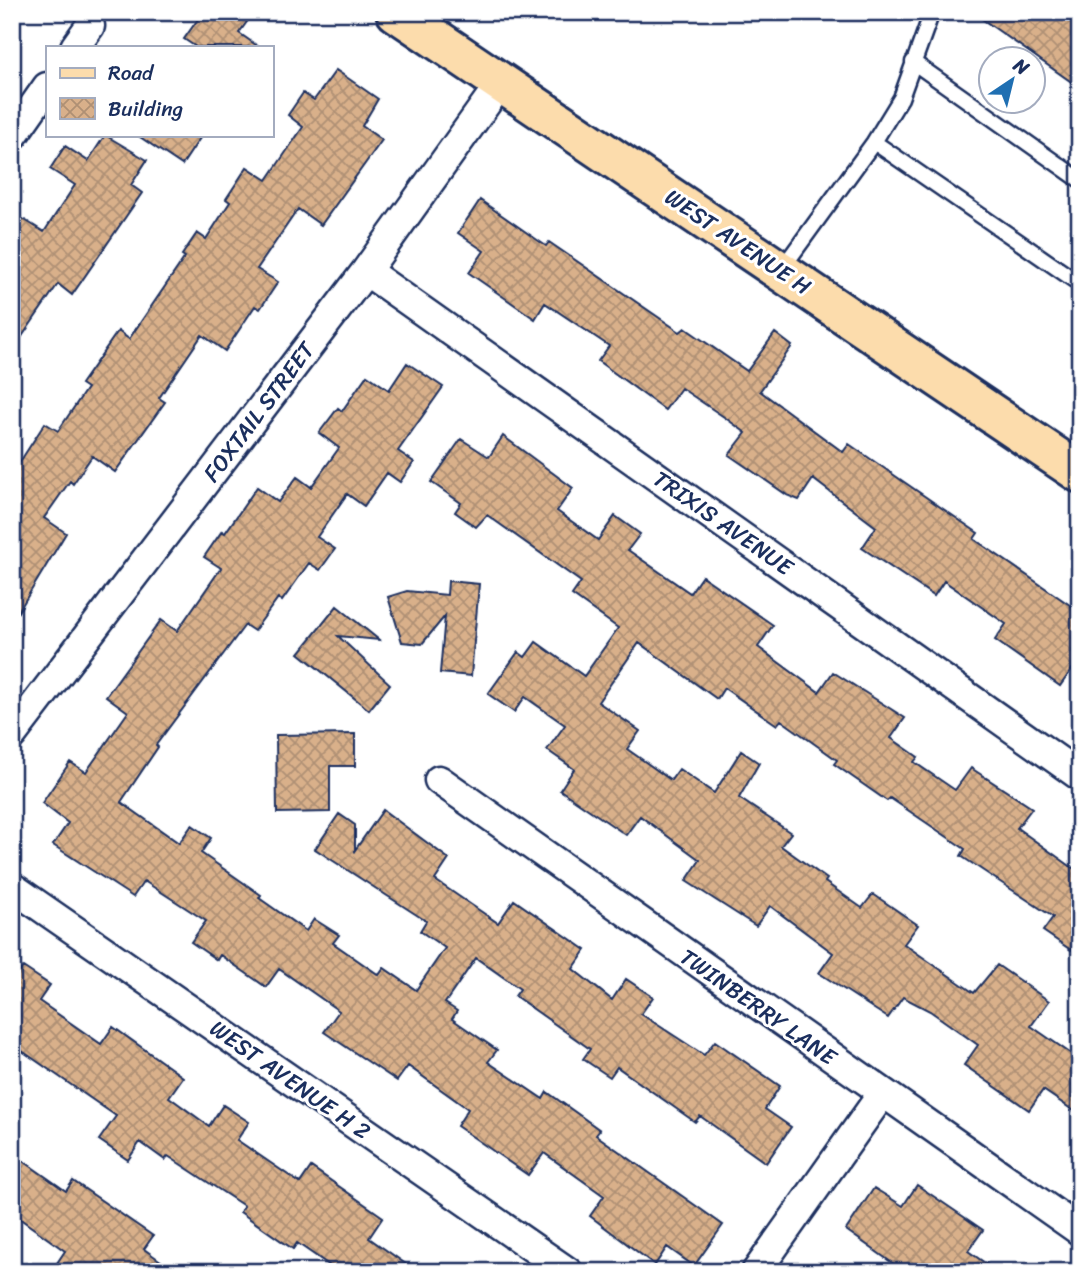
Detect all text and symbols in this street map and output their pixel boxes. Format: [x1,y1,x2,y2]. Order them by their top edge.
legend [46,46,273,136]
north arrow [976,46,1046,116]
text: N [1006,49,1037,84]
text: Road [108,54,155,92]
text: Building [108,90,184,128]
street label: WEST AVENUE H [656,177,820,307]
street label: FOXTAIL STREET [192,331,327,491]
street label: TRIXIS AVENUE [644,459,803,588]
street label: TWINBERRY LANE [671,937,846,1077]
street label: WEST AVENUE H 2 [201,1009,379,1151]

